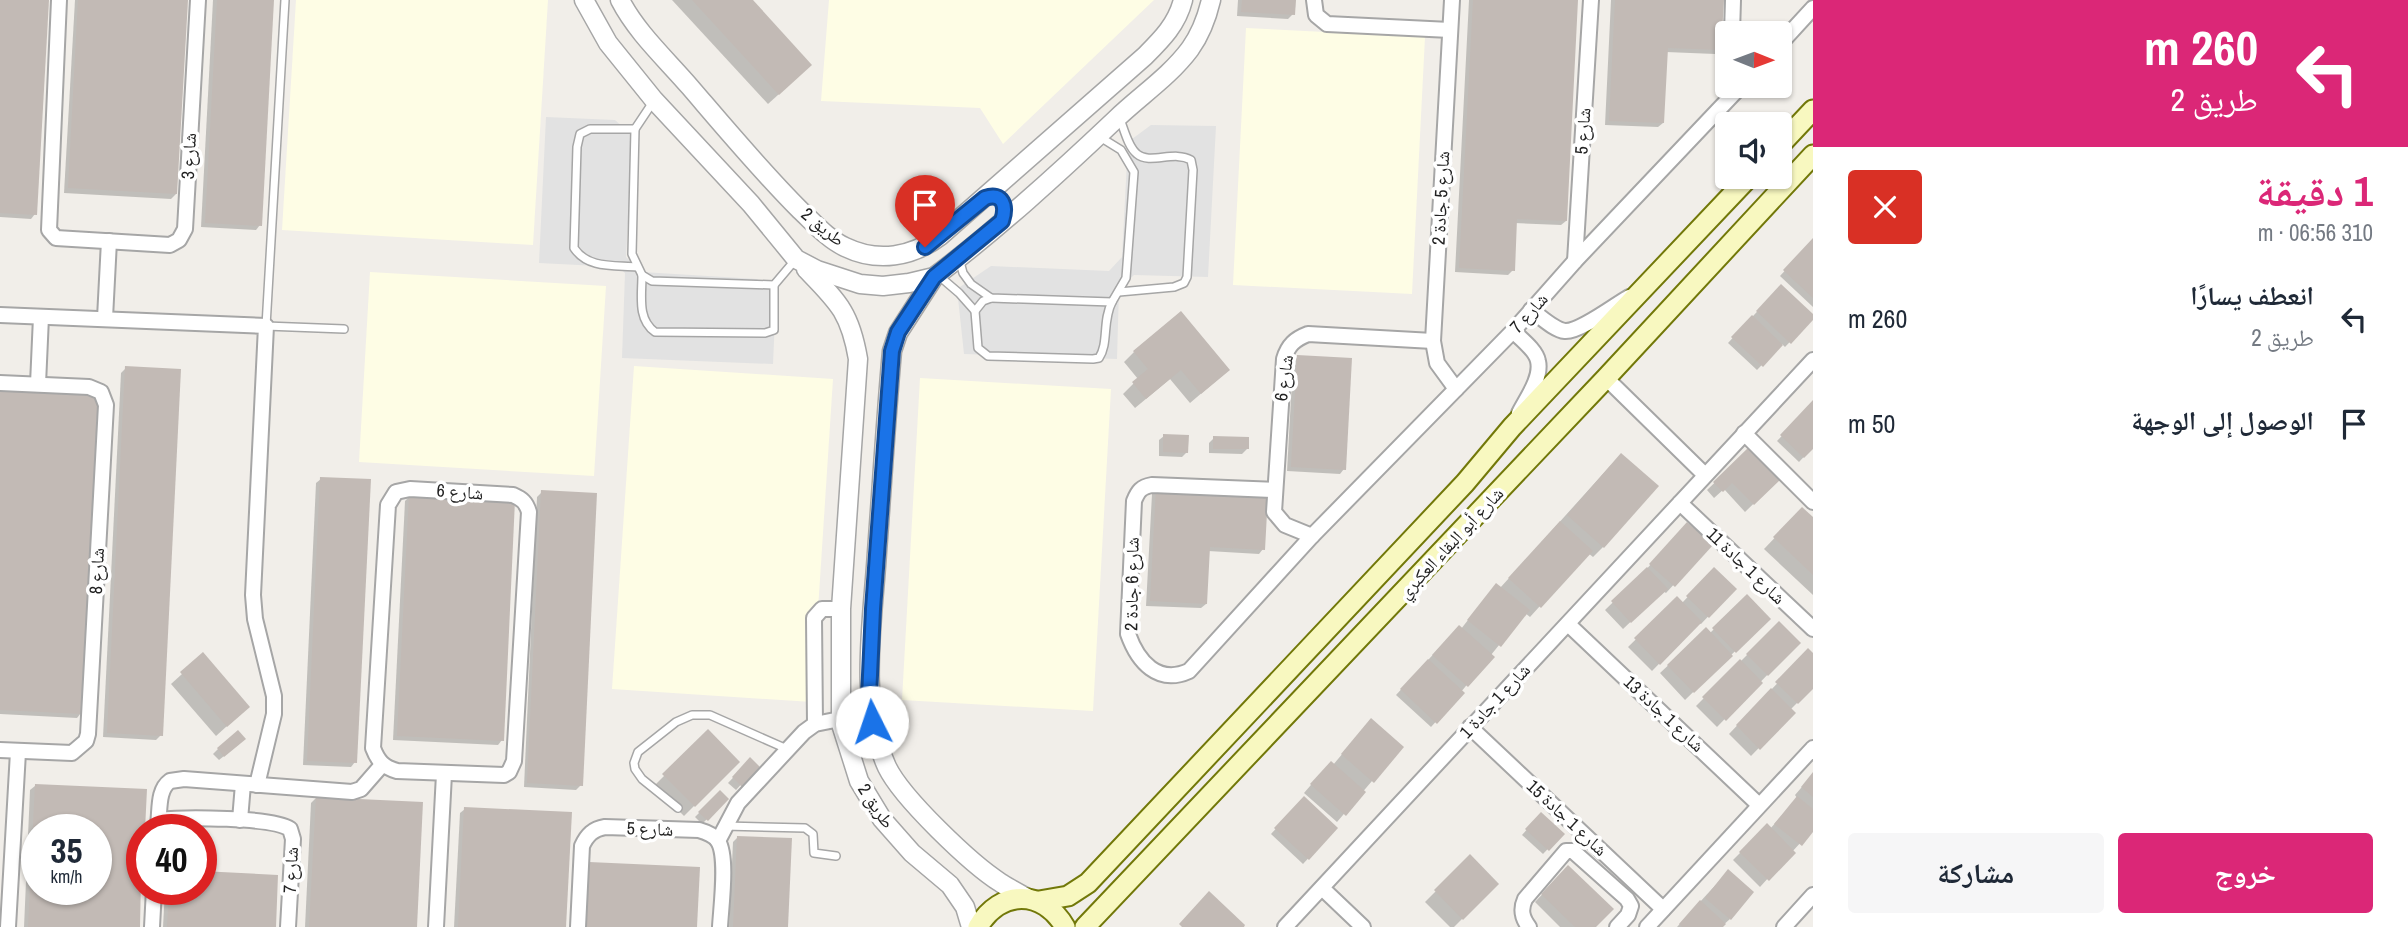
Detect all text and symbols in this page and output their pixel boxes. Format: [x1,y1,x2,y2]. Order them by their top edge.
text: 260 m [2144,14,2258,80]
north arrow [1715,21,1792,98]
map controls [1715,21,1792,189]
icon: left [2282,28,2373,119]
text: طريق 2 [2171,78,2258,121]
street label: شارع 5 [1568,107,1597,155]
button: sound [1715,112,1792,189]
street label: شارع 3 [175,132,202,180]
street label: شارع 5 جادة 2 [1426,150,1455,245]
text: 1 دقيقة [2256,163,2373,219]
button: close [1848,170,1922,244]
pin [895,175,955,247]
icon: arrive [906,186,944,224]
street label: طريق 2 [796,201,850,252]
text: 310 m · 06:56 [2258,217,2373,248]
text: انعطف يسارًا [2190,278,2314,313]
street label: شارع 7 [1504,287,1553,338]
icon: left [2335,300,2373,338]
text: 260 m [1848,301,1907,336]
text: طريق 2 [2251,322,2314,353]
street label: شارع 6 [1268,353,1299,403]
text: الوصول إلى الوجهة [2131,403,2314,438]
icon: arrive [2335,405,2373,443]
text: 50 m [1848,406,1895,441]
street label: شارع 6 [436,477,484,506]
street label: شارع أبو البقاء العكبري [1392,481,1511,606]
street label: شارع 1 جادة 11 [1701,522,1791,610]
street label: شارع 6 جادة 2 [1118,537,1145,631]
street label: شارع 8 [83,547,110,595]
street label: شارع 1 جادة 1 [1454,658,1536,743]
street label: شارع 1 جادة 13 [1619,670,1710,758]
position arrow [835,685,909,759]
street label: شارع 1 جادة 15 [1522,774,1613,862]
street label: طريق 2 [852,778,901,833]
speed limit sign: 40 [126,814,217,905]
street label: شارع 5 [626,815,674,842]
text: 35 [51,827,82,874]
button: مشاركة [1848,833,2104,913]
button: خروج [2118,833,2373,913]
street label: شارع 7 [277,846,304,894]
text: km/h [51,864,83,889]

